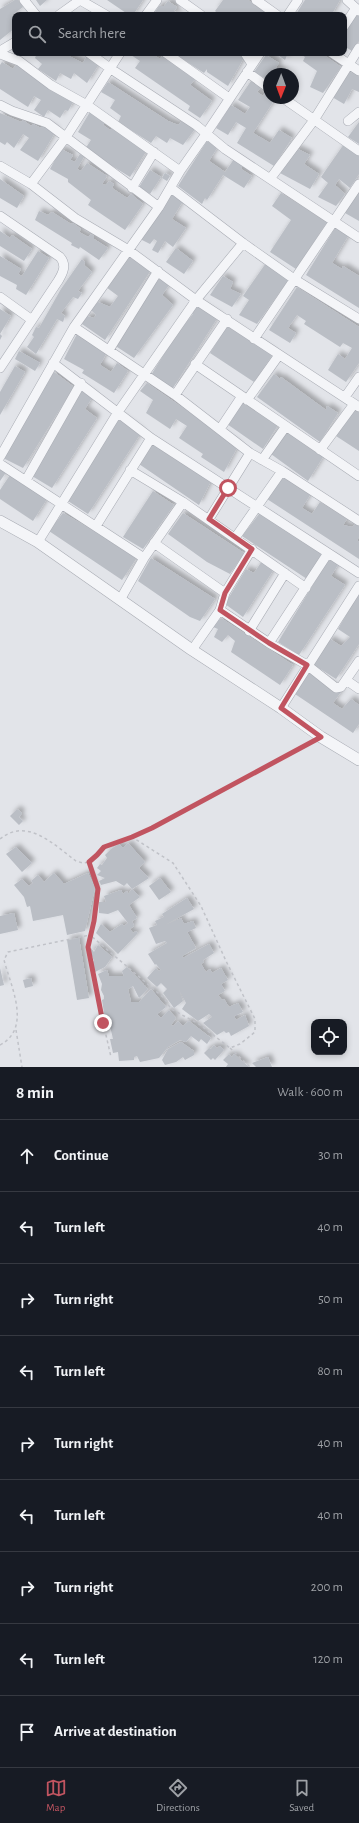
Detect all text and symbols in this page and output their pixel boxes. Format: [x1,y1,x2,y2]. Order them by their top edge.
search box [12,12,347,56]
icon: search [26,23,48,45]
text: Search here [58,26,126,41]
north arrow [263,68,299,104]
route start [219,479,237,497]
route end [94,1014,112,1032]
map controls [311,1019,347,1055]
button: locate [311,1019,347,1055]
text: 8 min [16,1084,54,1101]
text: Walk · 600 m [277,1086,343,1099]
icon: ahead [16,1145,38,1167]
text: Continue [54,1148,109,1163]
text: 30 m [318,1149,343,1162]
icon: left [16,1217,38,1239]
text: Turn left [54,1220,105,1235]
text: 40 m [317,1221,343,1234]
icon: right [16,1289,38,1311]
text: Turn right [54,1292,113,1307]
text: 50 m [318,1293,343,1306]
icon: left [16,1361,38,1383]
text: Turn left [54,1364,105,1379]
text: 80 m [317,1365,343,1378]
icon: right [16,1433,38,1455]
text: Turn right [54,1436,113,1451]
text: 40 m [317,1437,343,1450]
icon: left [16,1505,38,1527]
text: Turn left [54,1508,105,1523]
text: 40 m [317,1509,343,1522]
icon: right [16,1577,38,1599]
text: Turn right [54,1580,113,1595]
text: 200 m [311,1581,343,1594]
icon: left [16,1649,38,1671]
text: Turn left [54,1652,105,1667]
text: 120 m [313,1653,343,1666]
icon: arrive [16,1721,38,1743]
text: Arrive at destination [54,1724,177,1739]
tab: Map [45,1777,67,1814]
tab: Directions [156,1777,200,1814]
tab: Saved [289,1777,314,1814]

